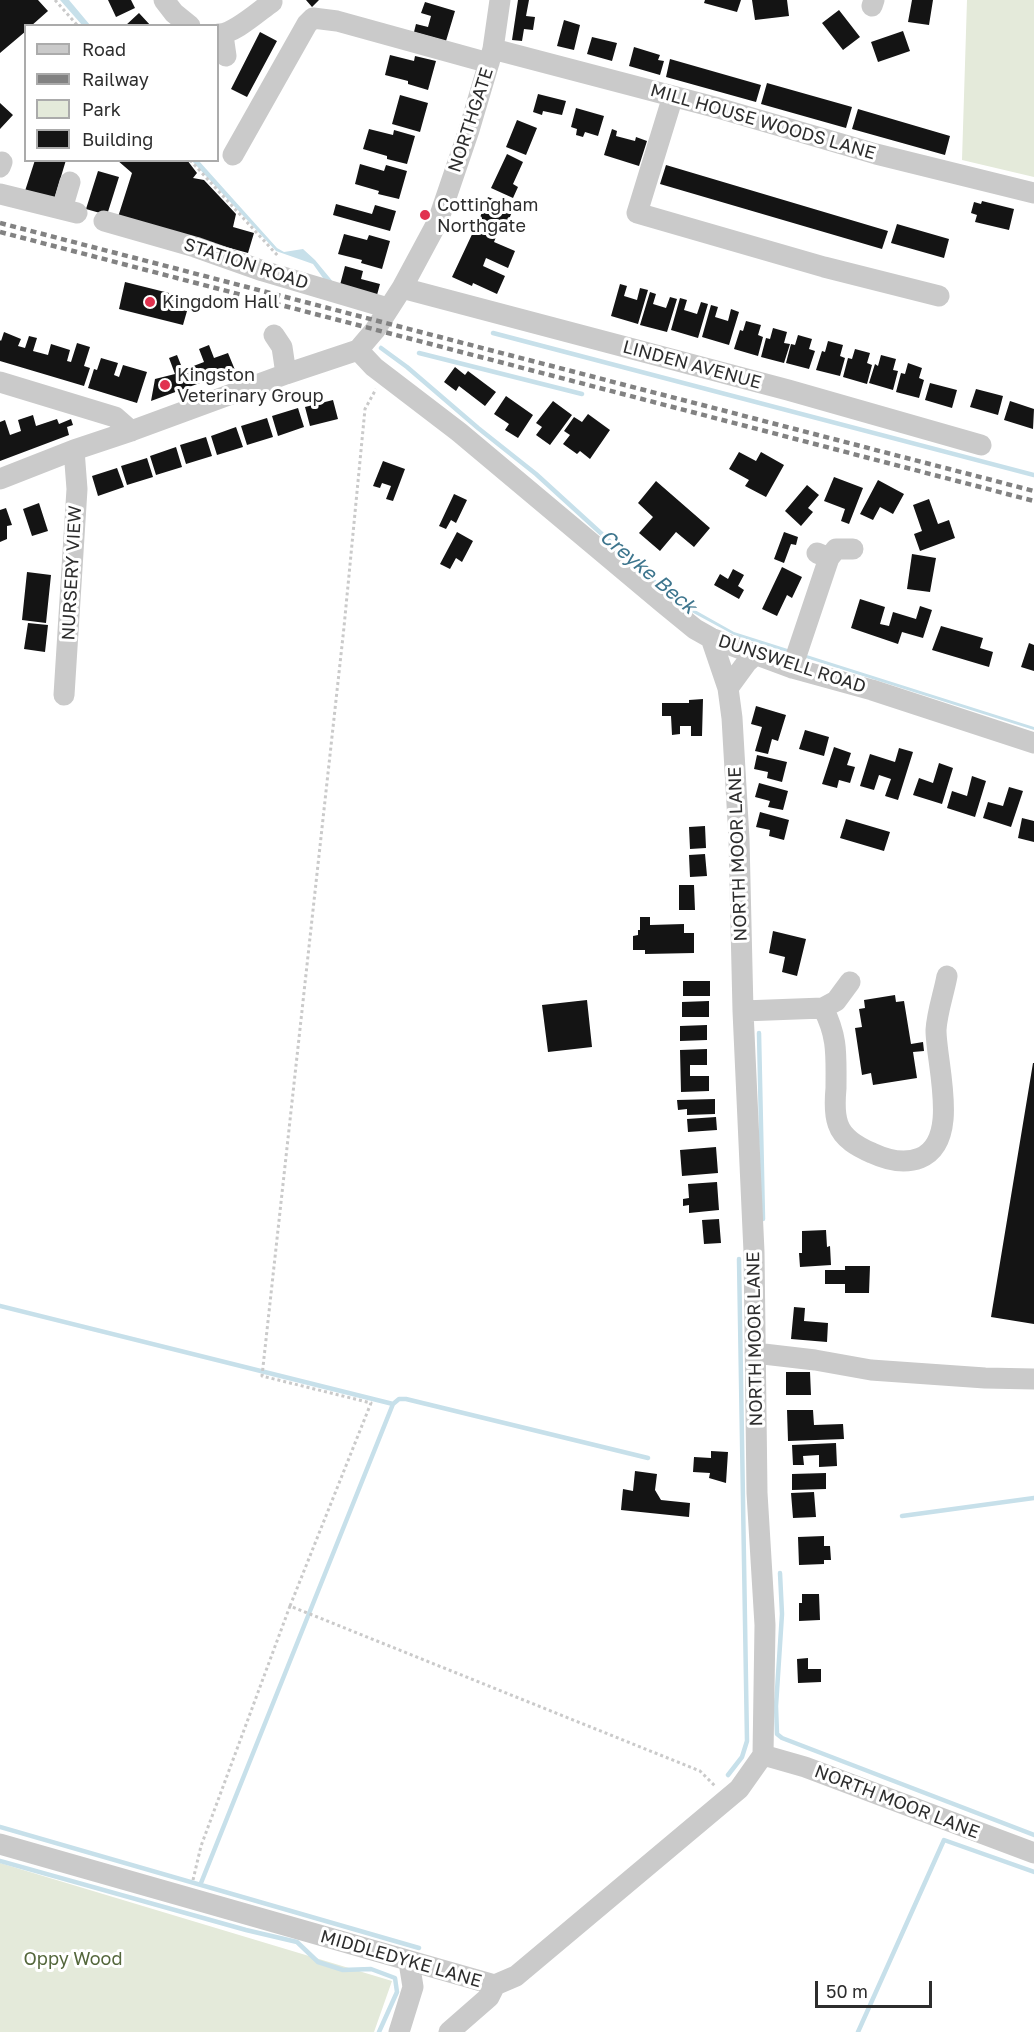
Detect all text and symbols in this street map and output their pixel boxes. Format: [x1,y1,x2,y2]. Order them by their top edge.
legend [24,24,219,162]
text: Road [82,38,126,60]
street label: NORTHGATE [444,65,498,175]
text: Railway [82,68,149,90]
street label: MILL HOUSE WOODS LANE [648,79,878,165]
text: Park [82,98,121,120]
text: Building [82,128,153,150]
place label: Cottingham Northgate [437,194,538,236]
marker: Cottingham Northgate [418,208,432,222]
street label: STATION ROAD [181,234,311,294]
place label: Kingdom Hall [162,291,279,313]
marker: Kingdom Hall [143,295,157,309]
street label: LINDEN AVENUE [620,336,764,394]
place label: Kingston Veterinary Group [177,364,324,406]
marker: Kingston Veterinary Group [158,378,172,392]
street label: NURSERY VIEW [58,505,86,641]
water label: Creyke Beck [595,525,701,619]
street label: DUNSWELL ROAD [715,630,869,698]
street label: NORTH MOOR LANE [724,766,752,942]
street label: NORTH MOOR LANE [743,1251,767,1427]
street label: NORTH MOOR LANE [812,1761,982,1843]
street label: MIDDLEDYKE LANE [318,1926,484,1992]
park label: Oppy Wood [24,1948,122,1970]
scale bar [818,1969,935,2007]
text: 50 m [826,1980,868,2002]

